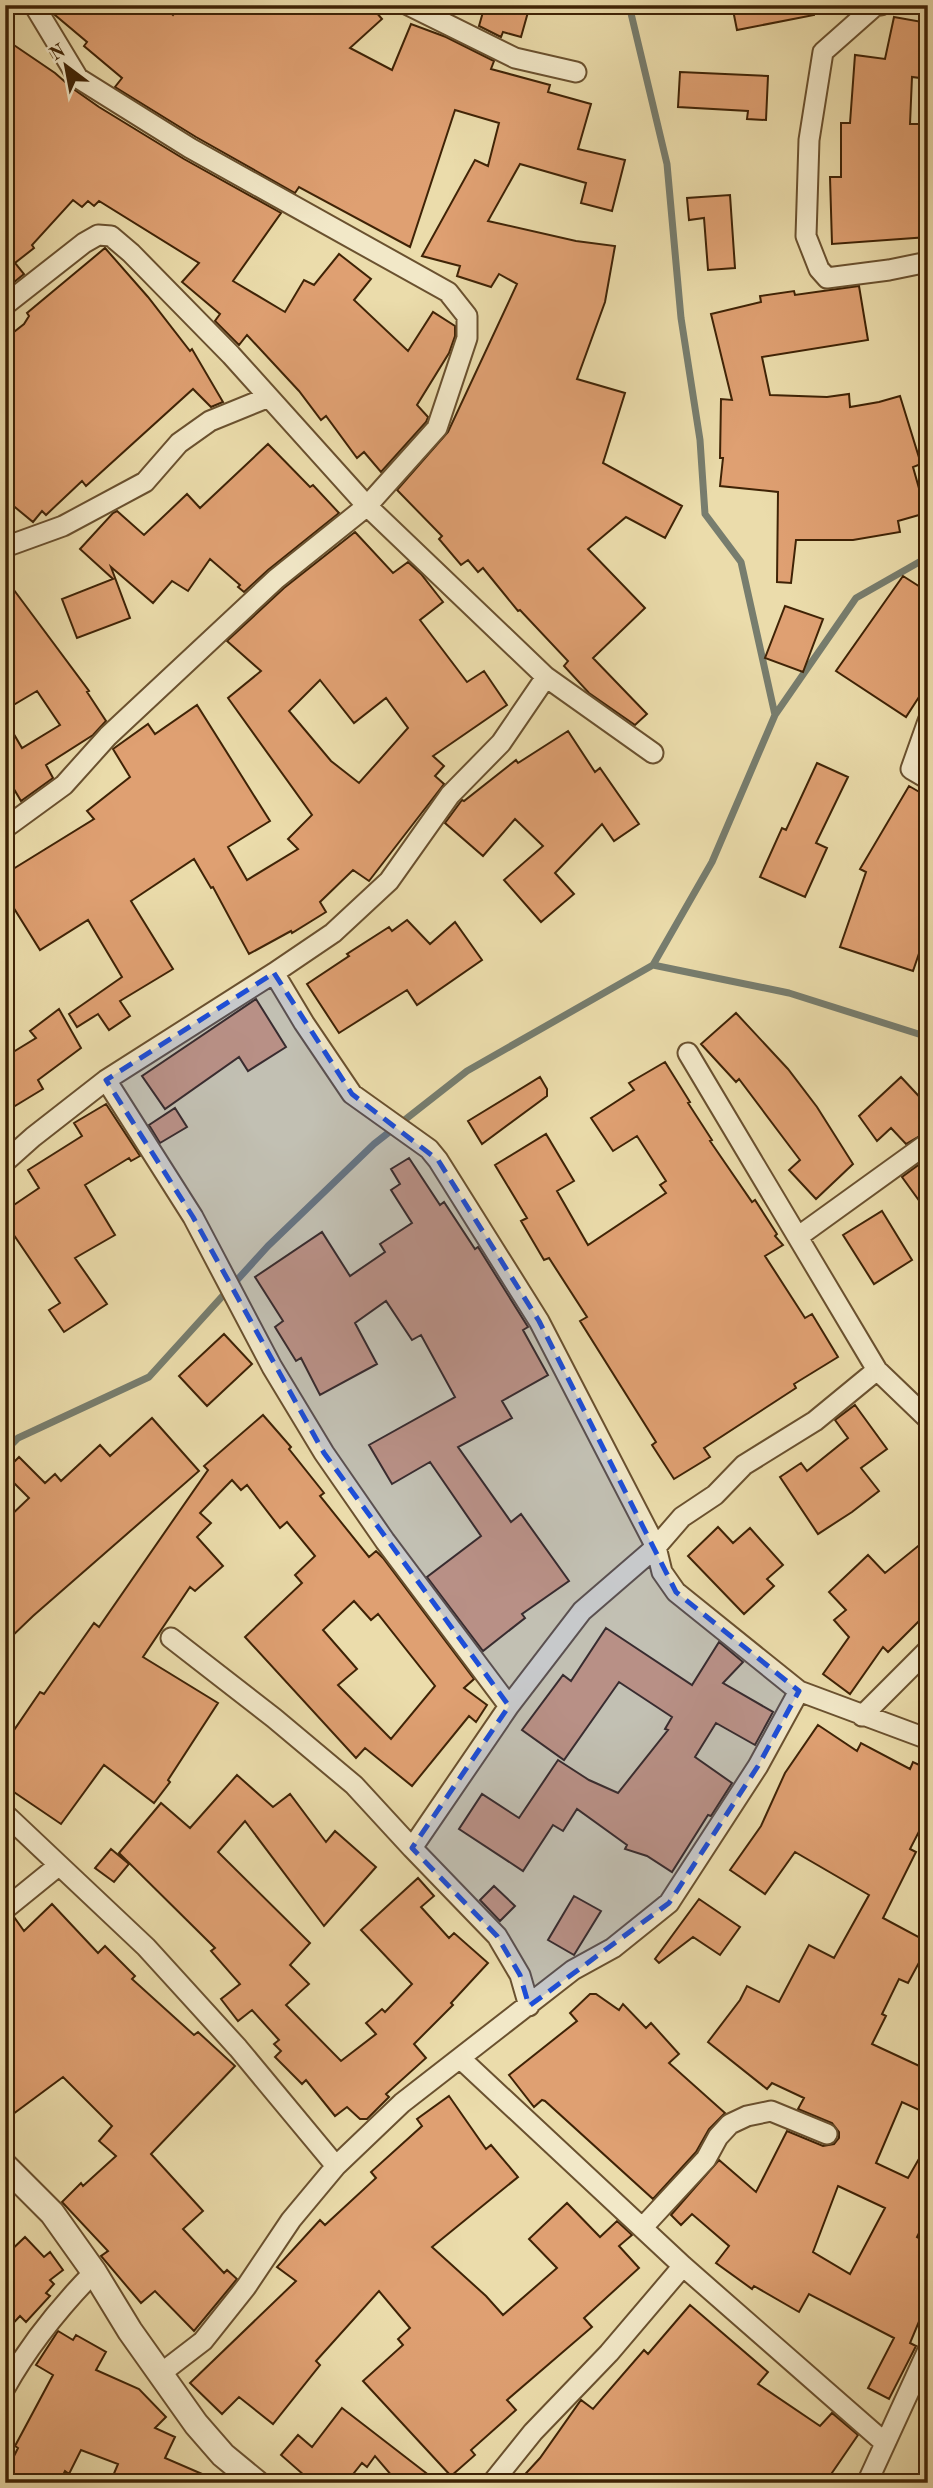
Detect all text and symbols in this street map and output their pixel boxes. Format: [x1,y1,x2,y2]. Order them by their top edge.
north arrow [32,32,102,102]
text: N [47,42,70,66]

